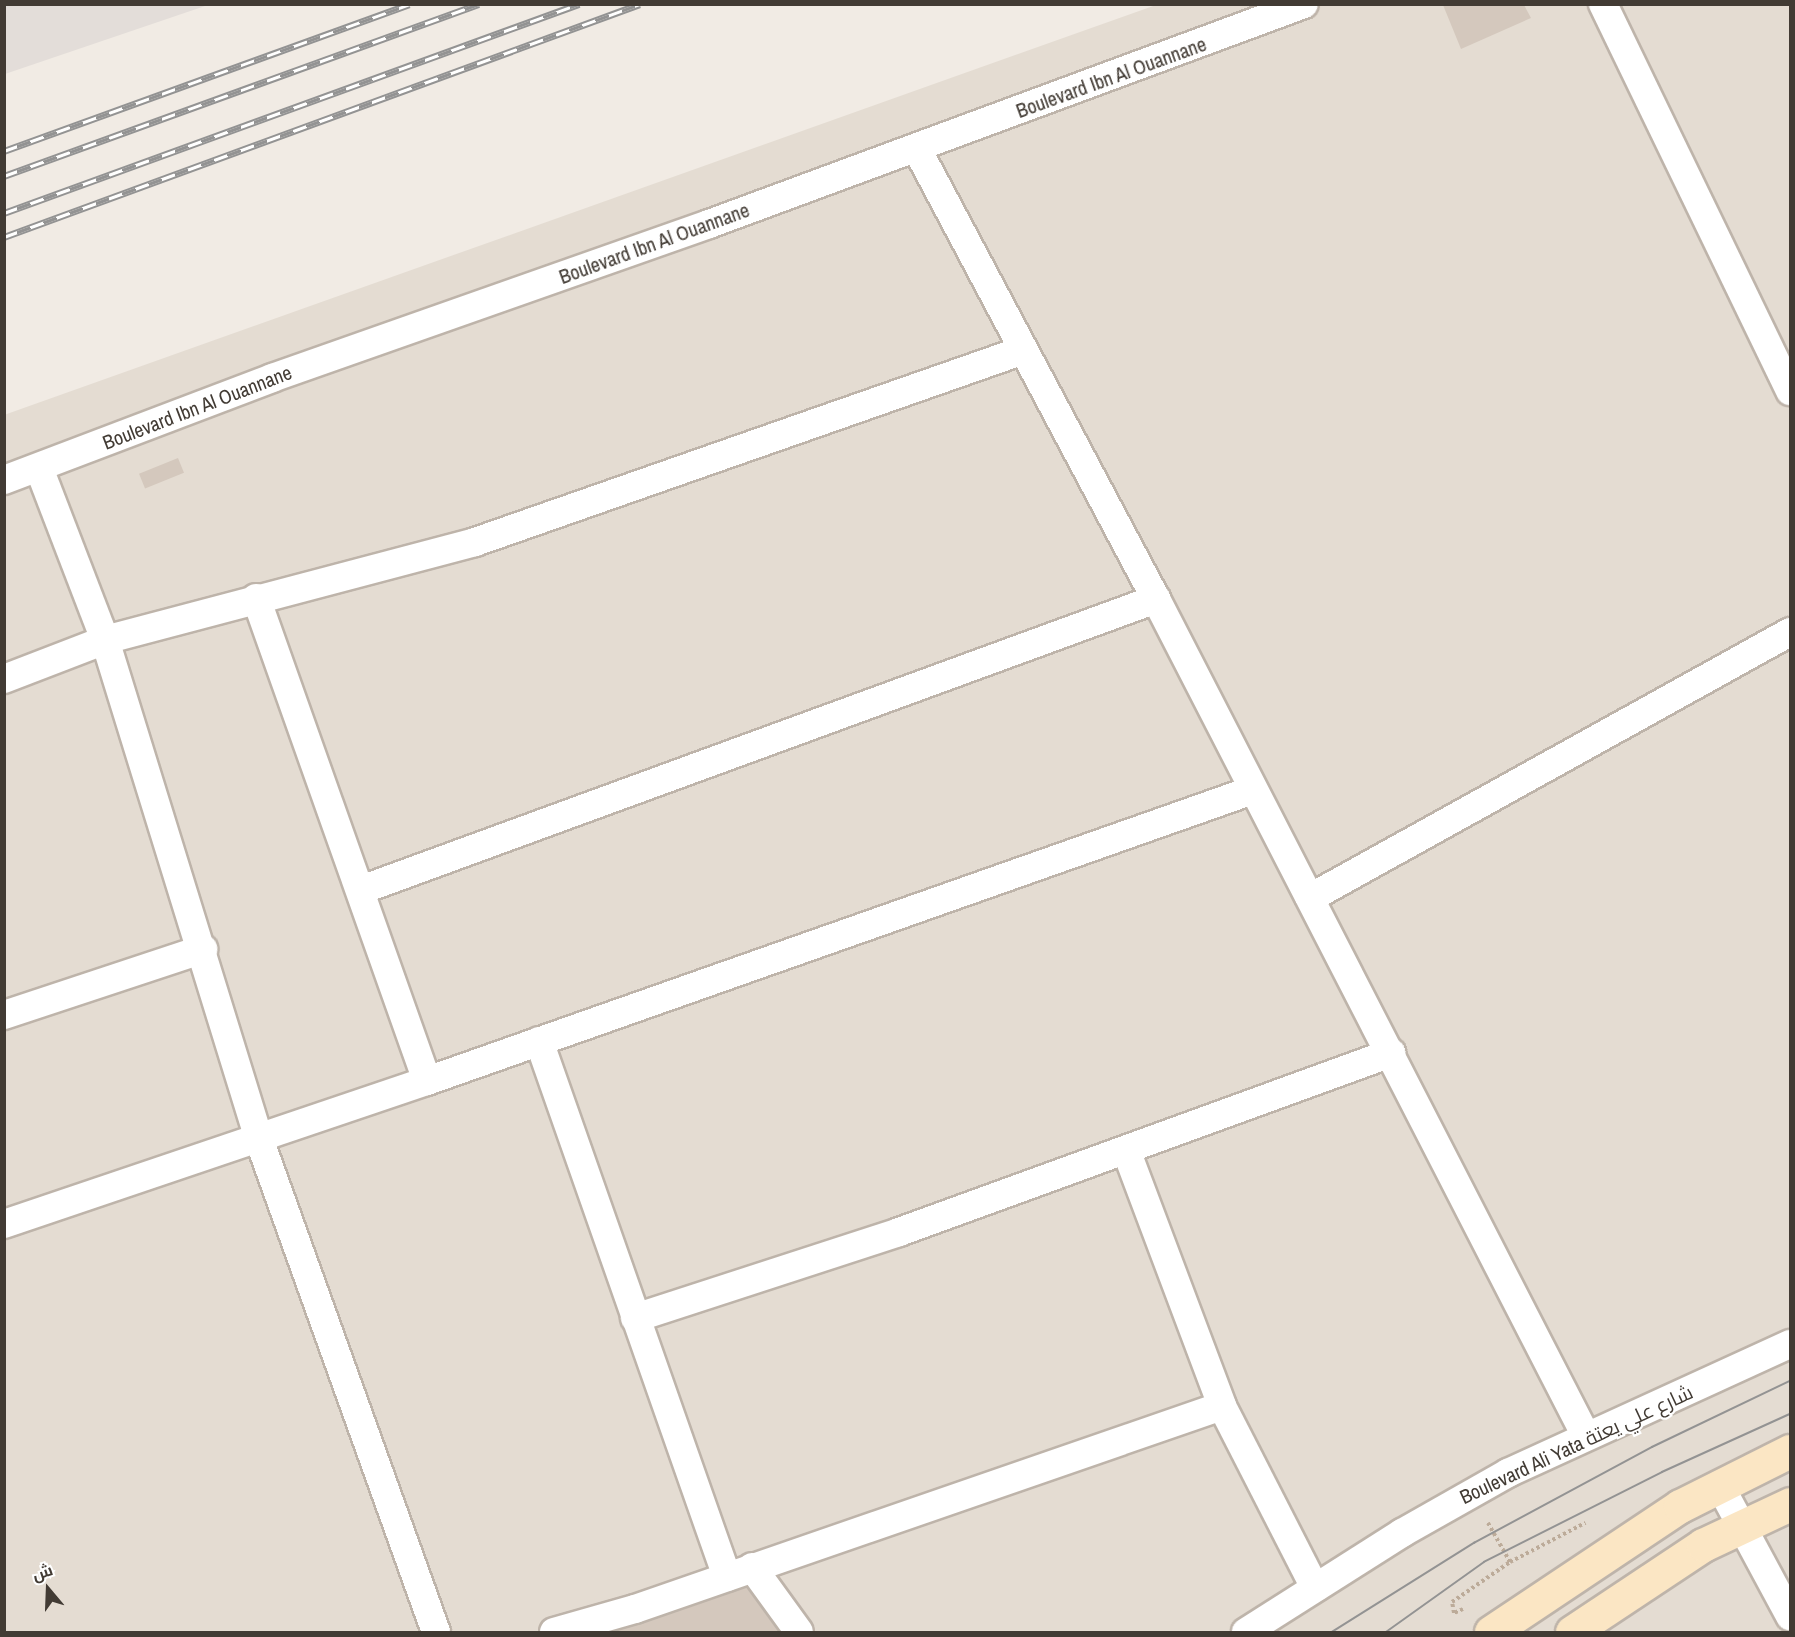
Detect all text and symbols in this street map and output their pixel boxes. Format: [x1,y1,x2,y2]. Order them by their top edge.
street label: Boulevard Ibn Al Ouannane [1012,31,1210,123]
street label: Boulevard Ibn Al Ouannane [555,197,753,289]
street label: Boulevard Ibn Al Ouannane [99,360,295,454]
street label: Boulevard Ali Yata شارع علي يعتة [1455,1379,1697,1509]
text: ش [29,1558,55,1586]
north arrow [18,1559,78,1619]

